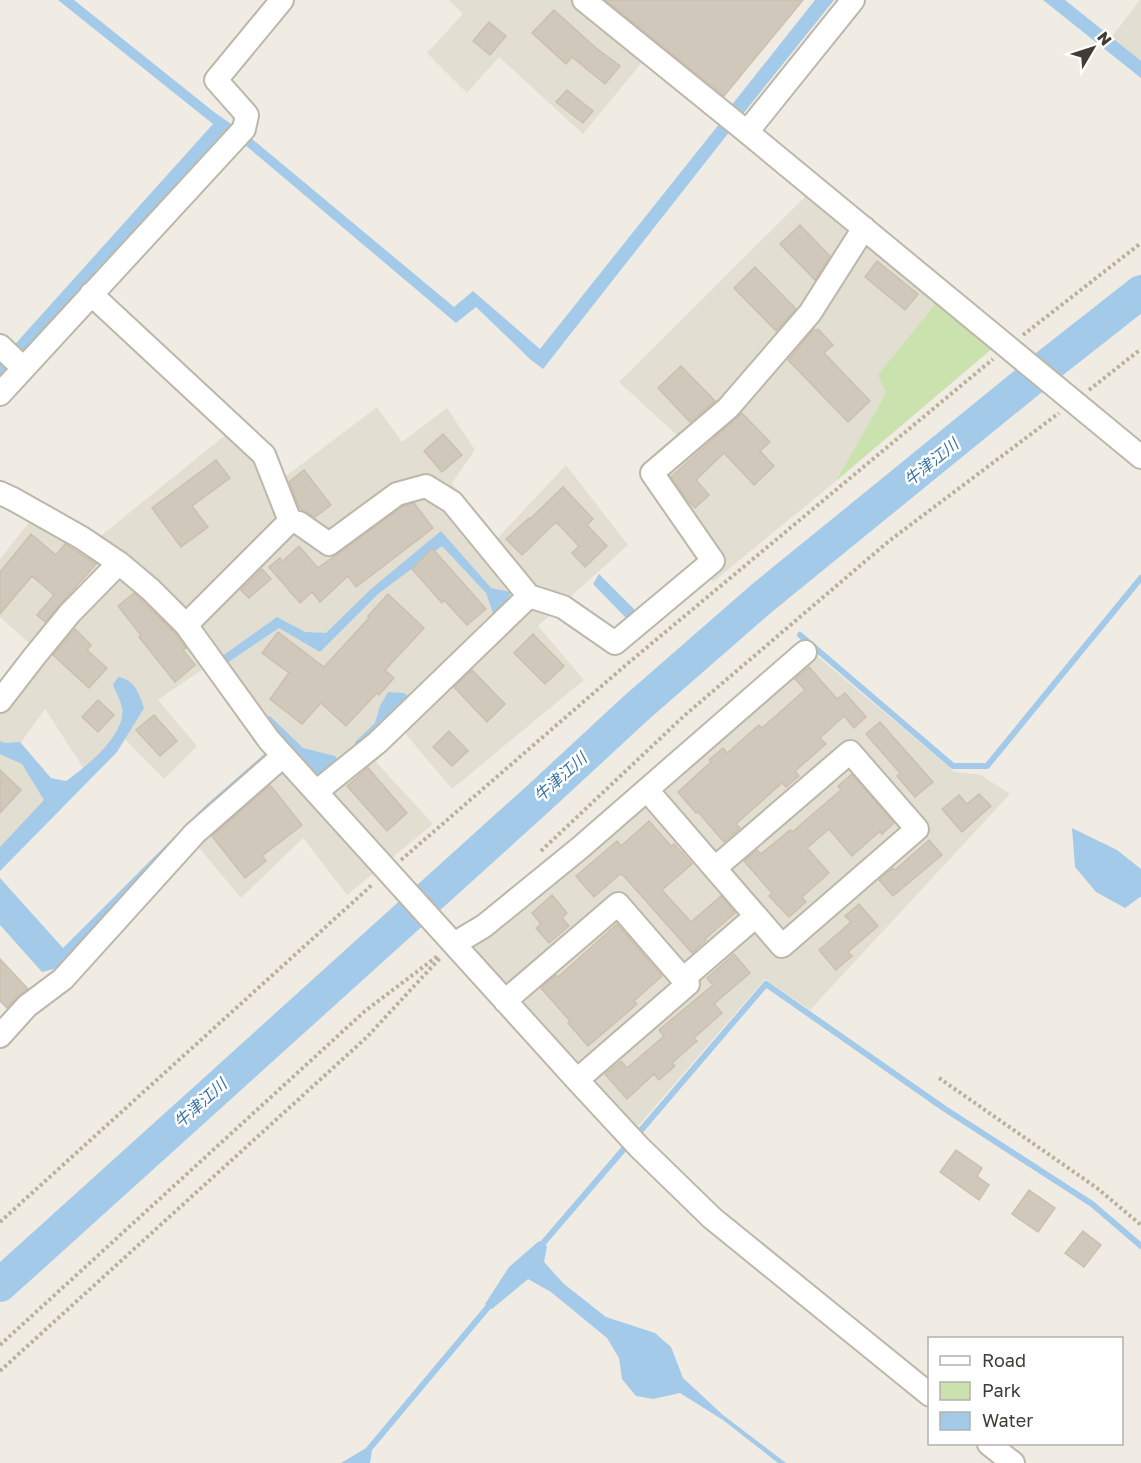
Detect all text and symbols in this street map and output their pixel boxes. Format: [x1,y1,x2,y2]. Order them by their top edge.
north arrow [1063,18,1123,78]
text: N [1093,28,1116,50]
water label: 牛津江川 [900,433,964,490]
water label: 牛津江川 [530,747,592,806]
water label: 牛津江川 [170,1073,232,1132]
legend [928,1337,1123,1445]
text: Road [982,1349,1026,1371]
text: Park [982,1379,1021,1401]
text: Water [982,1409,1033,1431]

